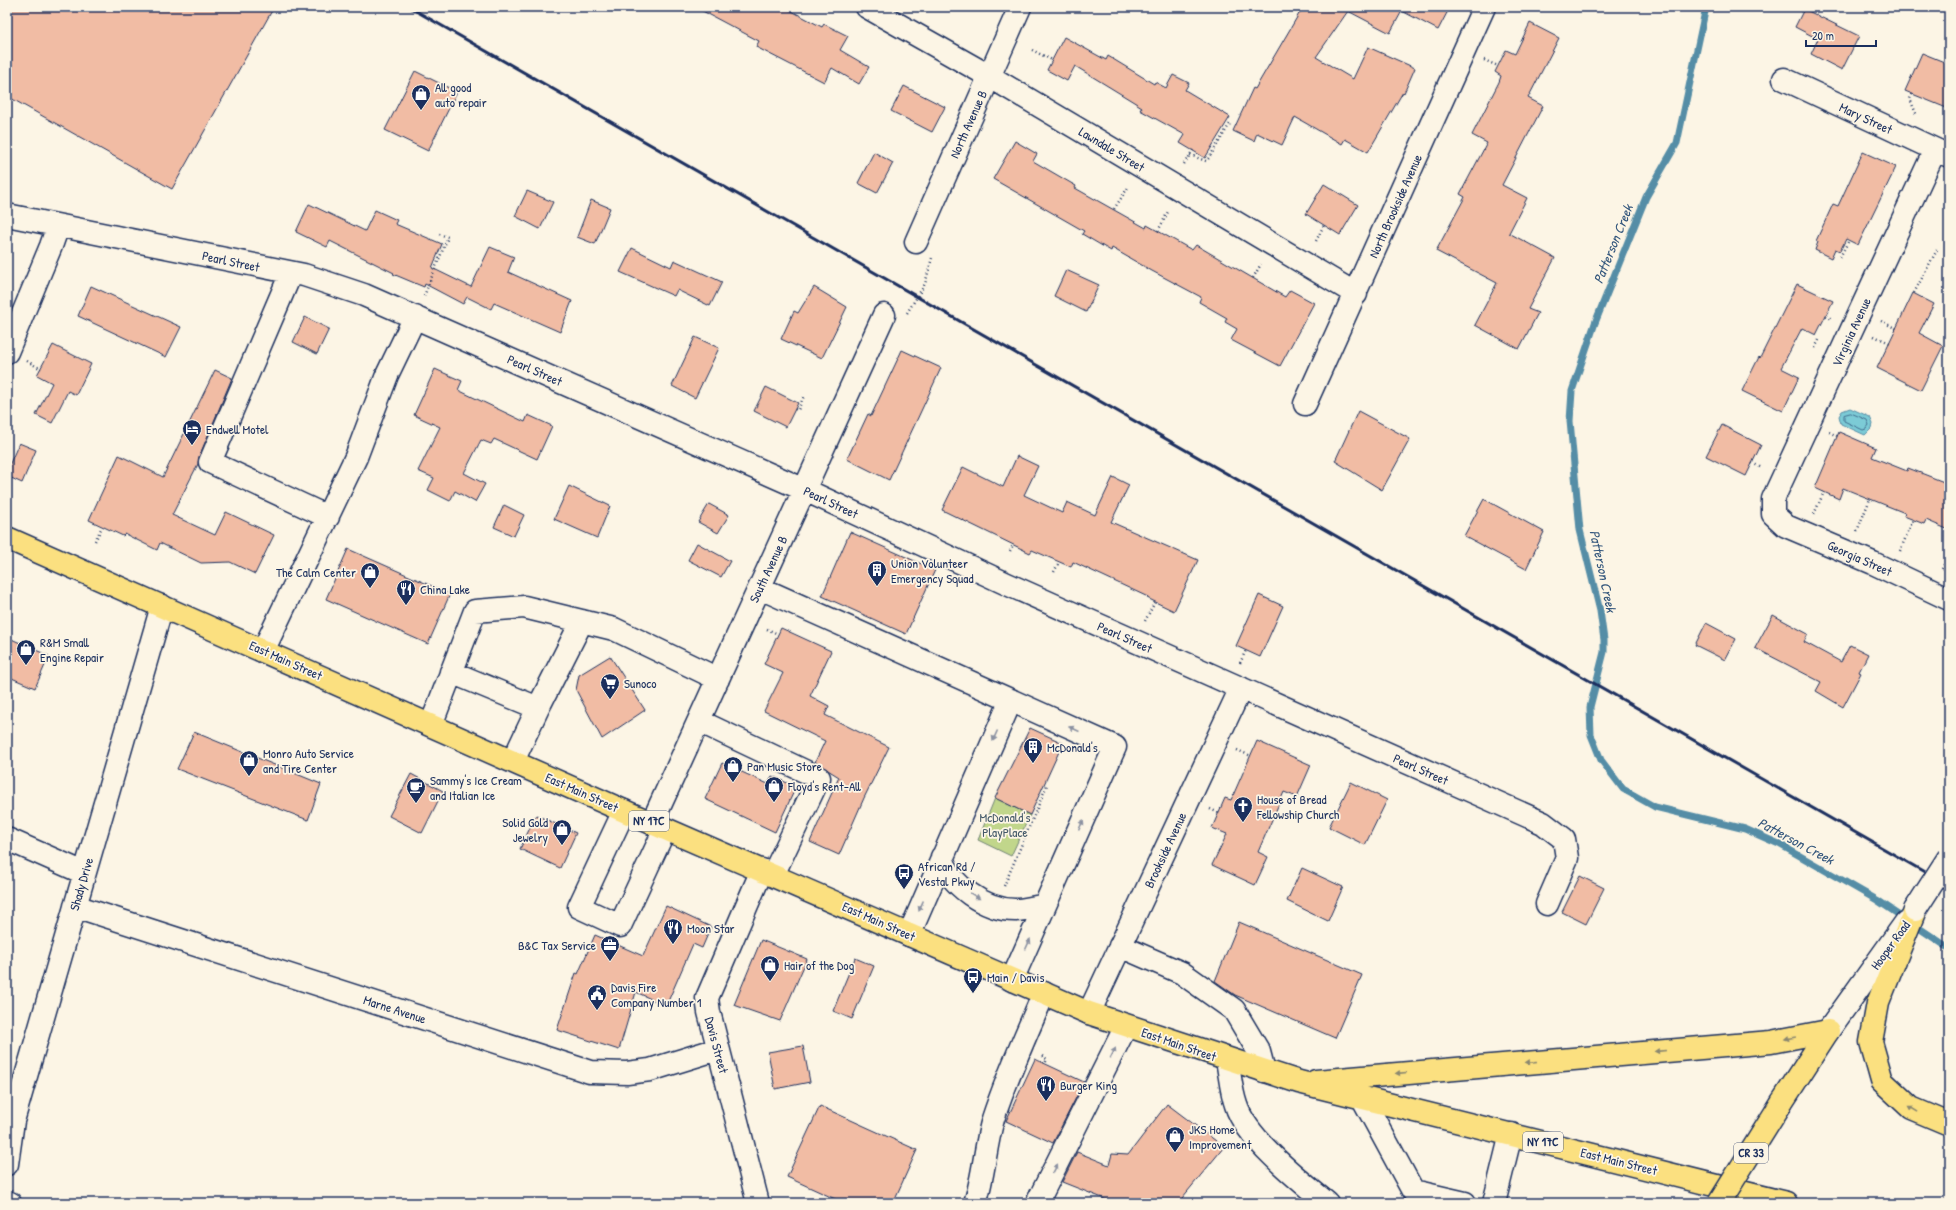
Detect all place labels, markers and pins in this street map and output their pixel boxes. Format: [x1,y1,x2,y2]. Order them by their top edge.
place label: All good auto repair [435,78,487,111]
shop icon: All good auto repair [410,83,432,111]
hotel icon: Endwell Motel [181,418,203,446]
place label: Endwell Motel [206,420,269,438]
place label: Union Volunteer Emergency Squad [891,554,974,587]
building icon: Union Volunteer Emergency Squad [866,559,888,587]
shop icon: The Calm Center [359,561,381,589]
place label: The Calm Center [276,563,356,581]
restaurant icon: China Lake [395,578,417,606]
place label: China Lake [420,580,470,598]
place label: R&M Small Engine Repair [40,633,104,666]
shop icon: R&M Small Engine Repair [15,638,37,666]
supermarket icon: Sunoco [599,672,621,700]
place label: Sunoco [624,674,657,692]
building icon: McDonald's [1022,736,1044,764]
place label: McDonald's [1047,738,1098,756]
place label: Monro Auto Service and Tire Center [263,744,354,777]
shop icon: Monro Auto Service and Tire Center [238,749,260,777]
shop icon: Pan Music Store [722,755,744,783]
place label: Pan Music Store [747,757,822,775]
place label: Sammy's Ice Cream and Italian Ice [430,771,522,804]
shop icon: Floyd's Rent-All [763,775,785,803]
cafe icon: Sammy's Ice Cream and Italian Ice [405,776,427,804]
place label: Floyd's Rent-All [787,777,861,795]
place label: House of Bread Fellowship Church [1256,790,1340,823]
church icon: House of Bread Fellowship Church [1232,795,1254,823]
place label: Solid Gold Jewelry [502,813,548,846]
shop icon: Solid Gold Jewelry [551,818,573,846]
place label: African Rd / Vestal Pkwy [918,857,976,890]
bus stop icon: African Rd / Vestal Pkwy [893,862,915,890]
restaurant icon: Moon Star [662,917,684,945]
place label: Moon Star [687,919,735,937]
office icon: B&C Tax Service [599,934,621,962]
place label: B&C Tax Service [518,936,596,954]
shop icon: Hair of the Dog [759,954,781,982]
place label: Hair of the Dog [784,956,854,974]
bus stop icon: Main / Davis [962,966,984,994]
place label: Main / Davis [987,968,1045,986]
place label: Davis Fire Company Number 1 [611,978,702,1011]
public building icon: Davis Fire Company Number 1 [586,983,608,1011]
restaurant icon: Burger King [1035,1074,1057,1102]
place label: Burger King [1060,1076,1117,1094]
place label: JKS Home Improvement [1189,1120,1252,1153]
shop icon: JKS Home Improvement [1164,1125,1186,1153]

